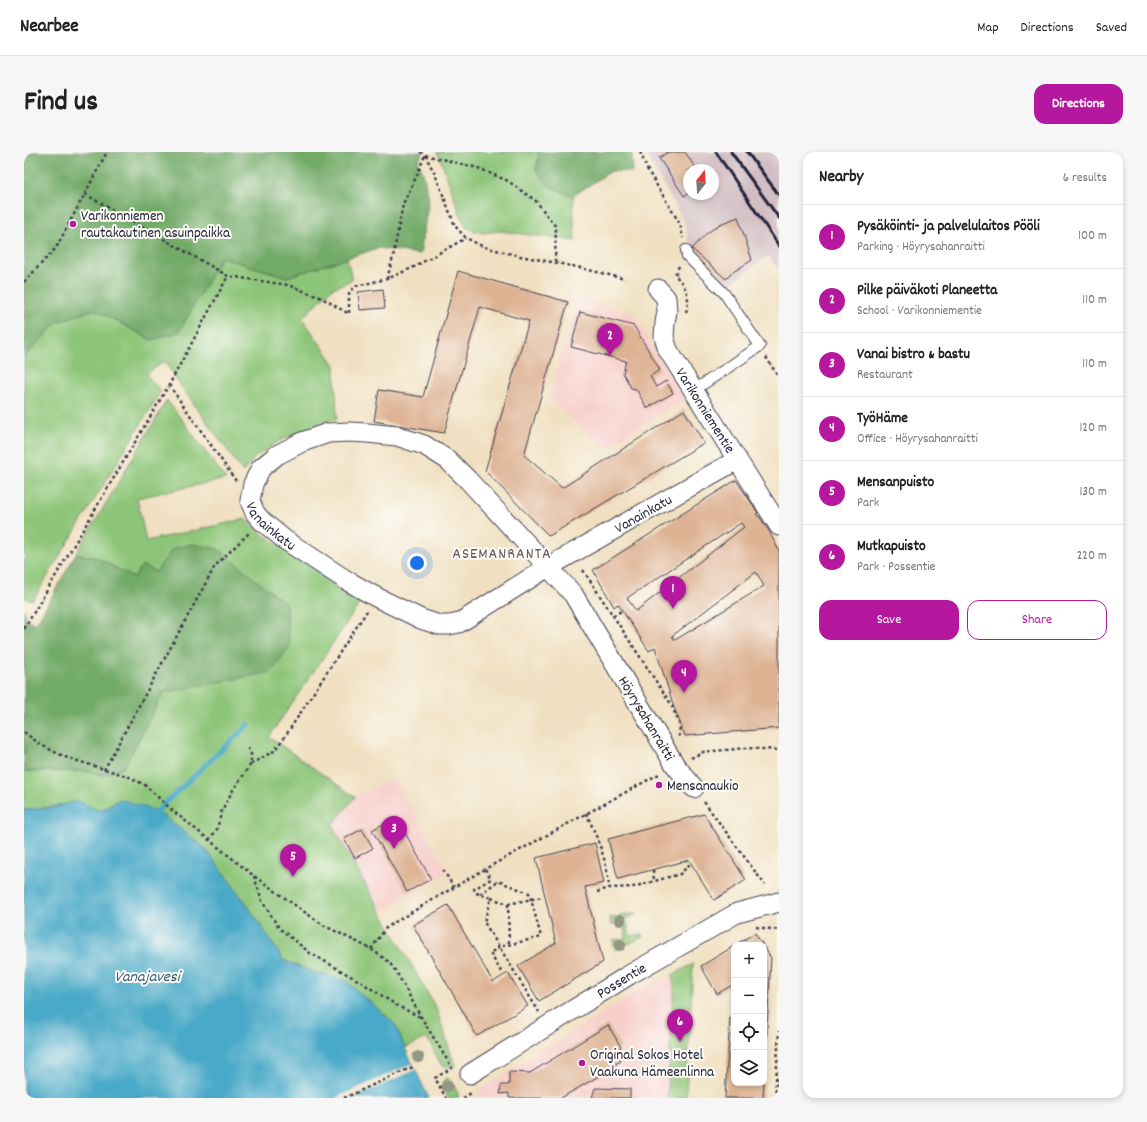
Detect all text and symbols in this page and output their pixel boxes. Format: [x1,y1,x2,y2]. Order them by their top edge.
text: Nearbee [20,14,79,41]
text: Map [977,18,999,38]
text: Directions [1021,18,1074,38]
text: Saved [1096,18,1127,38]
text: Find us [24,84,98,124]
button: Directions [1034,84,1123,124]
north arrow [683,164,719,200]
text: Nearby [819,166,863,190]
text: 6 results [1063,169,1107,188]
place label: Varikonniemen rautakautinen asuinpaikka [81,206,231,245]
text: Pysäköinti- ja palvelulaitos Pööli [857,216,1040,238]
marker: Varikonniemen rautakautinen asuinpaikka [68,219,78,229]
text: 1 [831,227,833,246]
text: 100 m [1078,227,1107,246]
text: Parking · Höyrysahanraitti [857,238,985,257]
text: Pilke päiväkoti Planeetta [857,280,997,302]
text: 2 [829,291,835,310]
text: 110 m [1082,291,1107,310]
text: School · Varikonniementie [857,302,982,321]
pin: 2 [597,323,623,356]
text: Vanai bistro & bastu [857,344,970,366]
text: 3 [829,355,835,374]
text: 110 m [1082,355,1107,374]
street label: Varikonniementie [669,364,740,459]
text: Restaurant [857,366,913,385]
text: TyöHäme [857,408,908,430]
text: 4 [829,419,835,438]
text: 120 m [1079,419,1107,438]
text: Office · Höyrysahanraitti [857,430,978,449]
text: Mensanpuisto [857,472,934,494]
text: 5 [829,483,835,502]
text: 130 m [1079,483,1107,502]
street label: Vanainkatu [611,490,677,540]
text: Park [857,494,879,513]
street label: Vanainkatu [239,499,300,557]
text: Mutkapuisto [857,536,926,558]
district label: ASEMANRANTA [452,543,552,566]
text: 6 [829,547,835,566]
text: 220 m [1077,547,1107,566]
your location [407,553,427,573]
text: Park · Possentie [857,558,935,577]
pin: 1 [660,576,686,609]
button: Save [819,600,959,640]
button: Share [967,600,1107,640]
pin: 4 [671,660,697,693]
street label: Höyrysahanraitti [611,672,679,766]
place label: Mensanaukio [667,776,739,798]
marker: Mensanaukio [654,780,664,790]
pin: 3 [381,816,407,849]
pin: 5 [280,844,306,877]
map controls [731,942,767,1086]
button: + [731,942,767,978]
street label: Possentie [593,958,651,1005]
water label: Vanajavesi [114,966,183,989]
button: − [731,978,767,1014]
pin: 6 [667,1009,693,1042]
button: locate [731,1014,767,1050]
place label: Original Sokos Hotel Vaakuna Hämeenlinna [590,1045,715,1084]
button: layers [731,1050,767,1086]
marker: Original Sokos Hotel Vaakuna Hämeenlinna [577,1058,587,1068]

